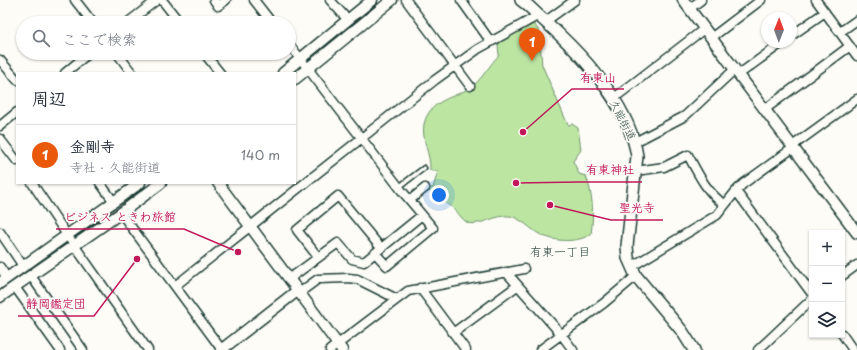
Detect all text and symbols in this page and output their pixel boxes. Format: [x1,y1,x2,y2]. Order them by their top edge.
north arrow [761,12,797,48]
search box [16,16,296,60]
icon: search [30,27,52,49]
text: ここで検索 [62,27,137,50]
pin: 1 [519,28,545,61]
callout: 有東山 [572,65,624,89]
text: 有東山 [580,68,616,86]
text: 周辺 [32,85,66,111]
street label: 久能街道 [606,96,641,143]
text: 金剛寺 [70,134,115,157]
text: 1 [42,145,48,164]
text: 140 m [241,145,280,164]
text: 寺社 · 久能街道 [70,157,160,176]
callout: 有東神社 [578,158,642,182]
text: 有東神社 [586,160,634,178]
your location [429,185,449,205]
callout: 聖光寺 [611,196,663,220]
text: 聖光寺 [619,198,655,216]
callout: ビジネス ときわ旅館 [56,205,184,229]
text: ビジネス ときわ旅館 [64,207,176,225]
map controls [809,230,845,338]
button: + [809,230,845,266]
district label: 有東一丁目 [530,242,590,260]
button: − [809,266,845,302]
callout: 静岡鑑定団 [18,292,94,316]
text: 静岡鑑定団 [26,294,86,312]
button: layers [809,302,845,338]

